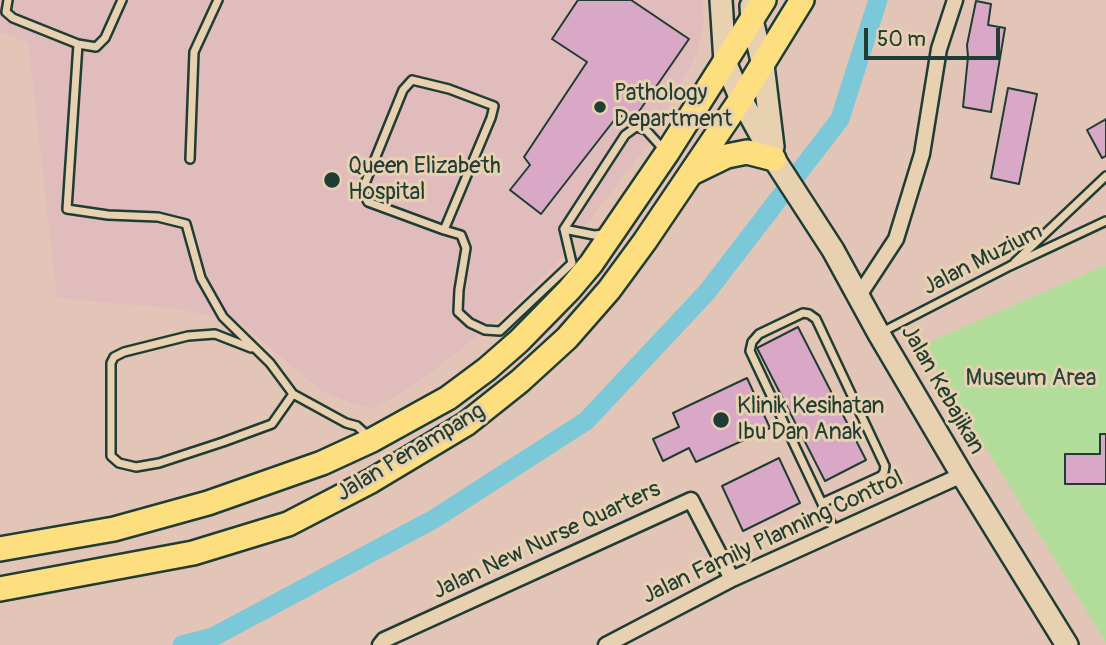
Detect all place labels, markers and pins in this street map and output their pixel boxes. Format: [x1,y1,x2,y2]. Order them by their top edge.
place label: Pathology Department [614,80,732,134]
marker: Pathology Department [592,99,608,115]
place label: Queen Elizabeth Hospital [348,153,501,207]
marker: Queen Elizabeth Hospital [322,170,342,190]
place label: Klinik Kesihatan Ibu Dan Anak [737,393,885,447]
marker: Klinik Kesihatan Ibu Dan Anak [711,410,731,430]

